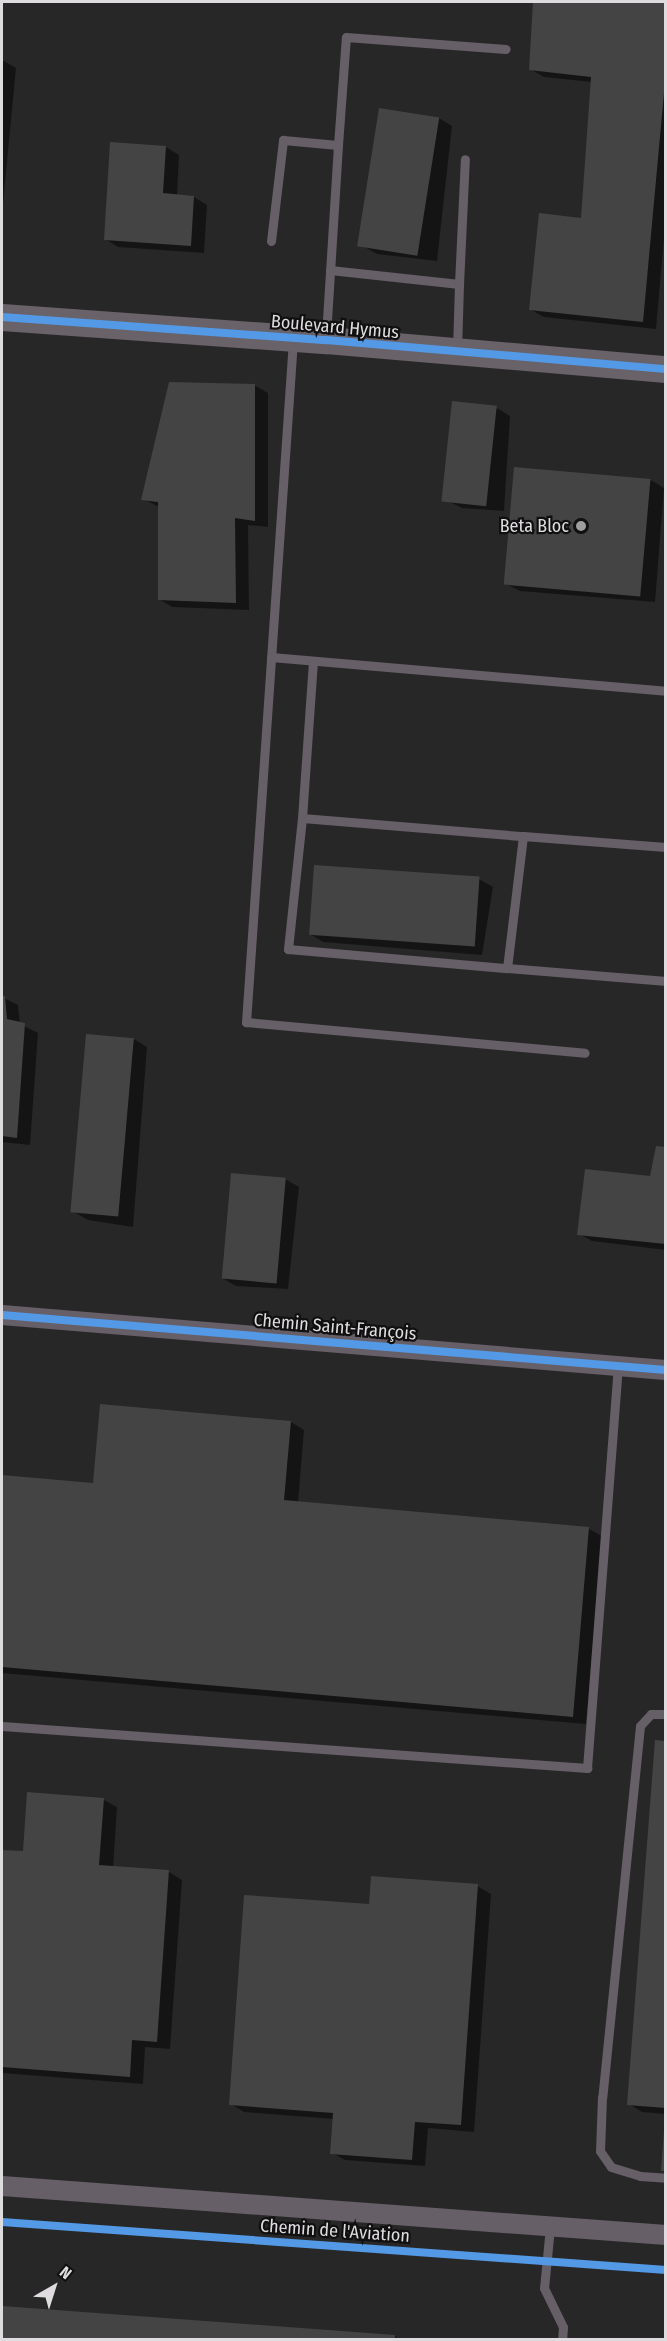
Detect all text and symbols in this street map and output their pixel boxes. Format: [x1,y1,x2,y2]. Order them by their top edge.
street label: Boulevard Hymus [270,311,400,343]
place label: Beta Bloc [500,515,569,537]
marker: Beta Bloc [574,519,588,533]
street label: Chemin Saint-François [253,1309,417,1345]
street label: Chemin de l'Aviation [259,2215,411,2247]
north arrow [24,2257,84,2317]
text: N [56,2262,75,2283]

